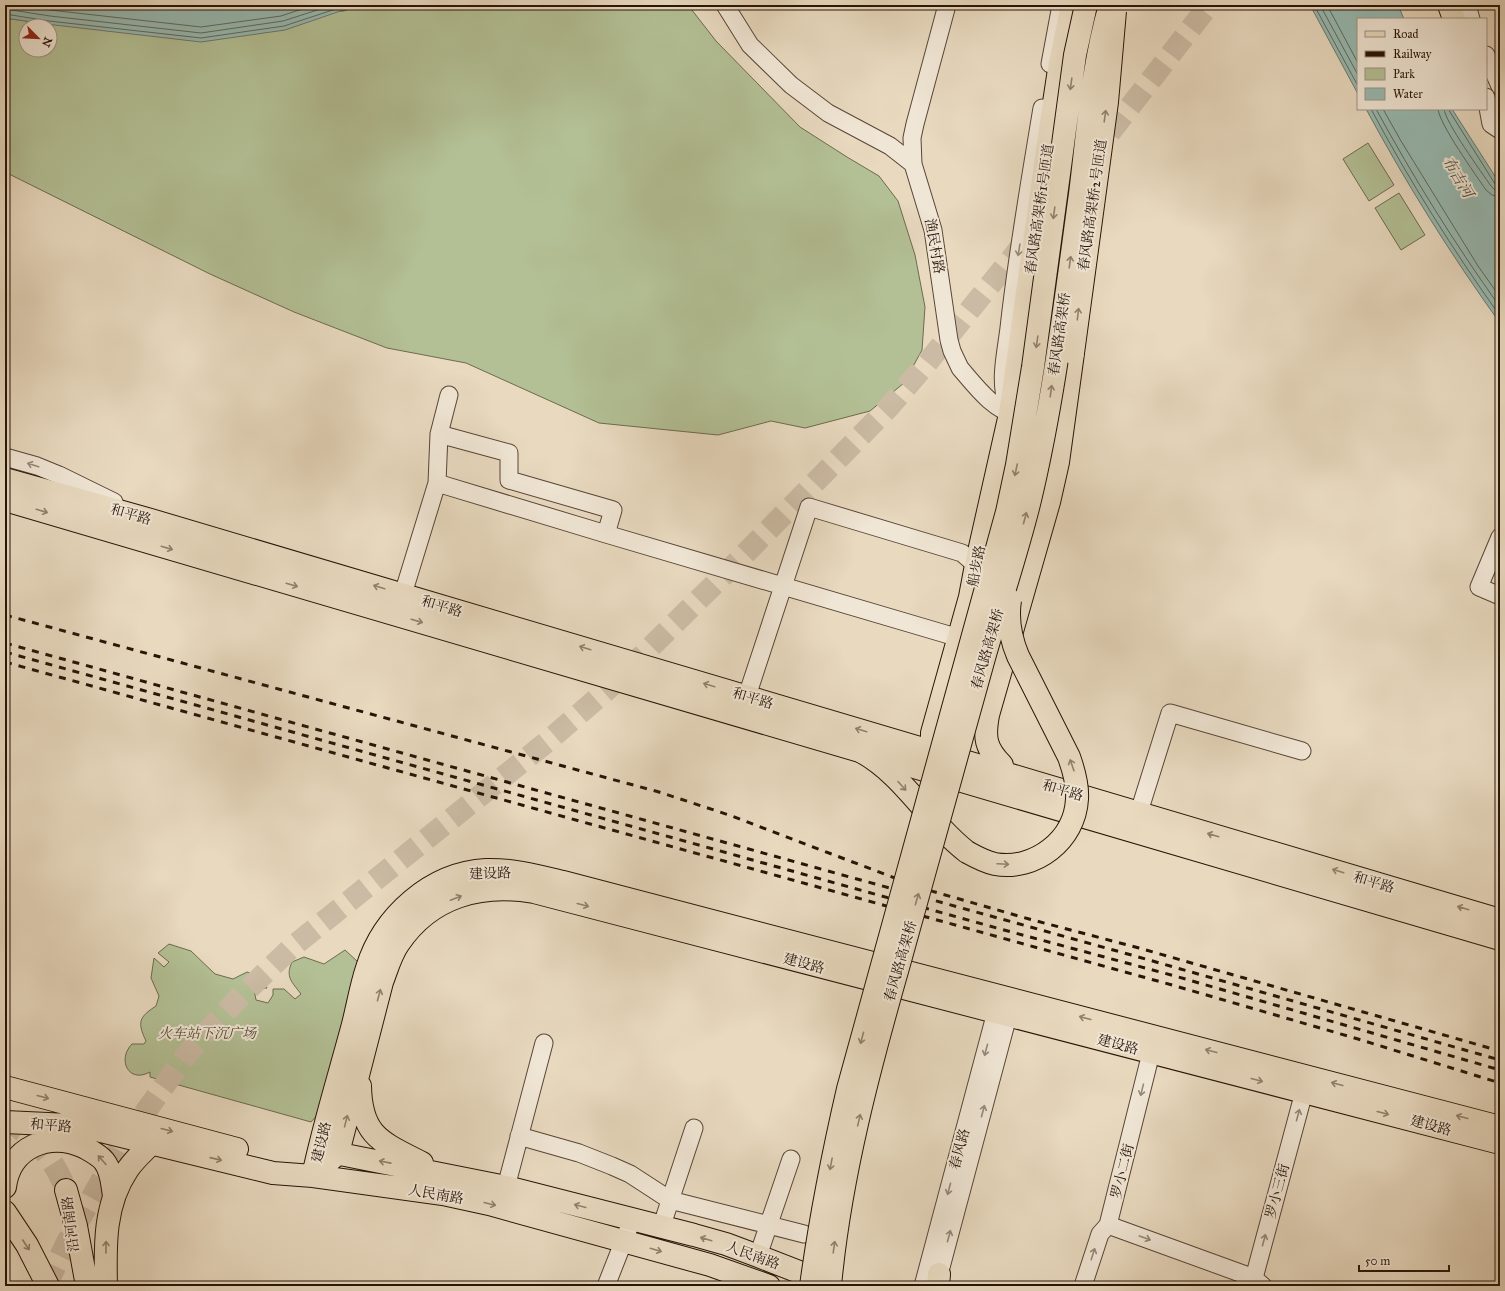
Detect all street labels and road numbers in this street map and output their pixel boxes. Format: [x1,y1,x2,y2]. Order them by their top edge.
street label: 春风路高架桥2号匝道 [1075,138,1110,272]
street label: 春风路高架桥1号匝道 [1022,143,1057,275]
street label: 渔民村路 [921,217,948,275]
street label: 春风路高架桥 [1045,291,1074,377]
street label: 和平路 [108,501,153,528]
street label: 船步路 [964,544,989,588]
street label: 和平路 [419,592,464,621]
street label: 春风路高架桥 [968,606,1007,692]
street label: 和平路 [730,684,775,713]
street label: 和平路 [1040,776,1085,805]
street label: 建设路 [469,864,511,883]
street label: 和平路 [1351,868,1396,897]
street label: 春风路高架桥 [881,918,920,1004]
street label: 建设路 [781,950,826,977]
street label: 建设路 [1095,1031,1140,1058]
street label: 建设路 [1408,1112,1453,1139]
street label: 和平路 [29,1115,73,1136]
street label: 建设路 [308,1120,335,1165]
street label: 春风路 [946,1127,973,1172]
street label: 罗小二街 [1107,1142,1138,1200]
street label: 罗小三街 [1262,1162,1293,1220]
street label: 人民南路 [407,1181,465,1208]
street label: 沿河南路 [59,1195,82,1253]
street label: 人民南路 [724,1238,782,1273]

